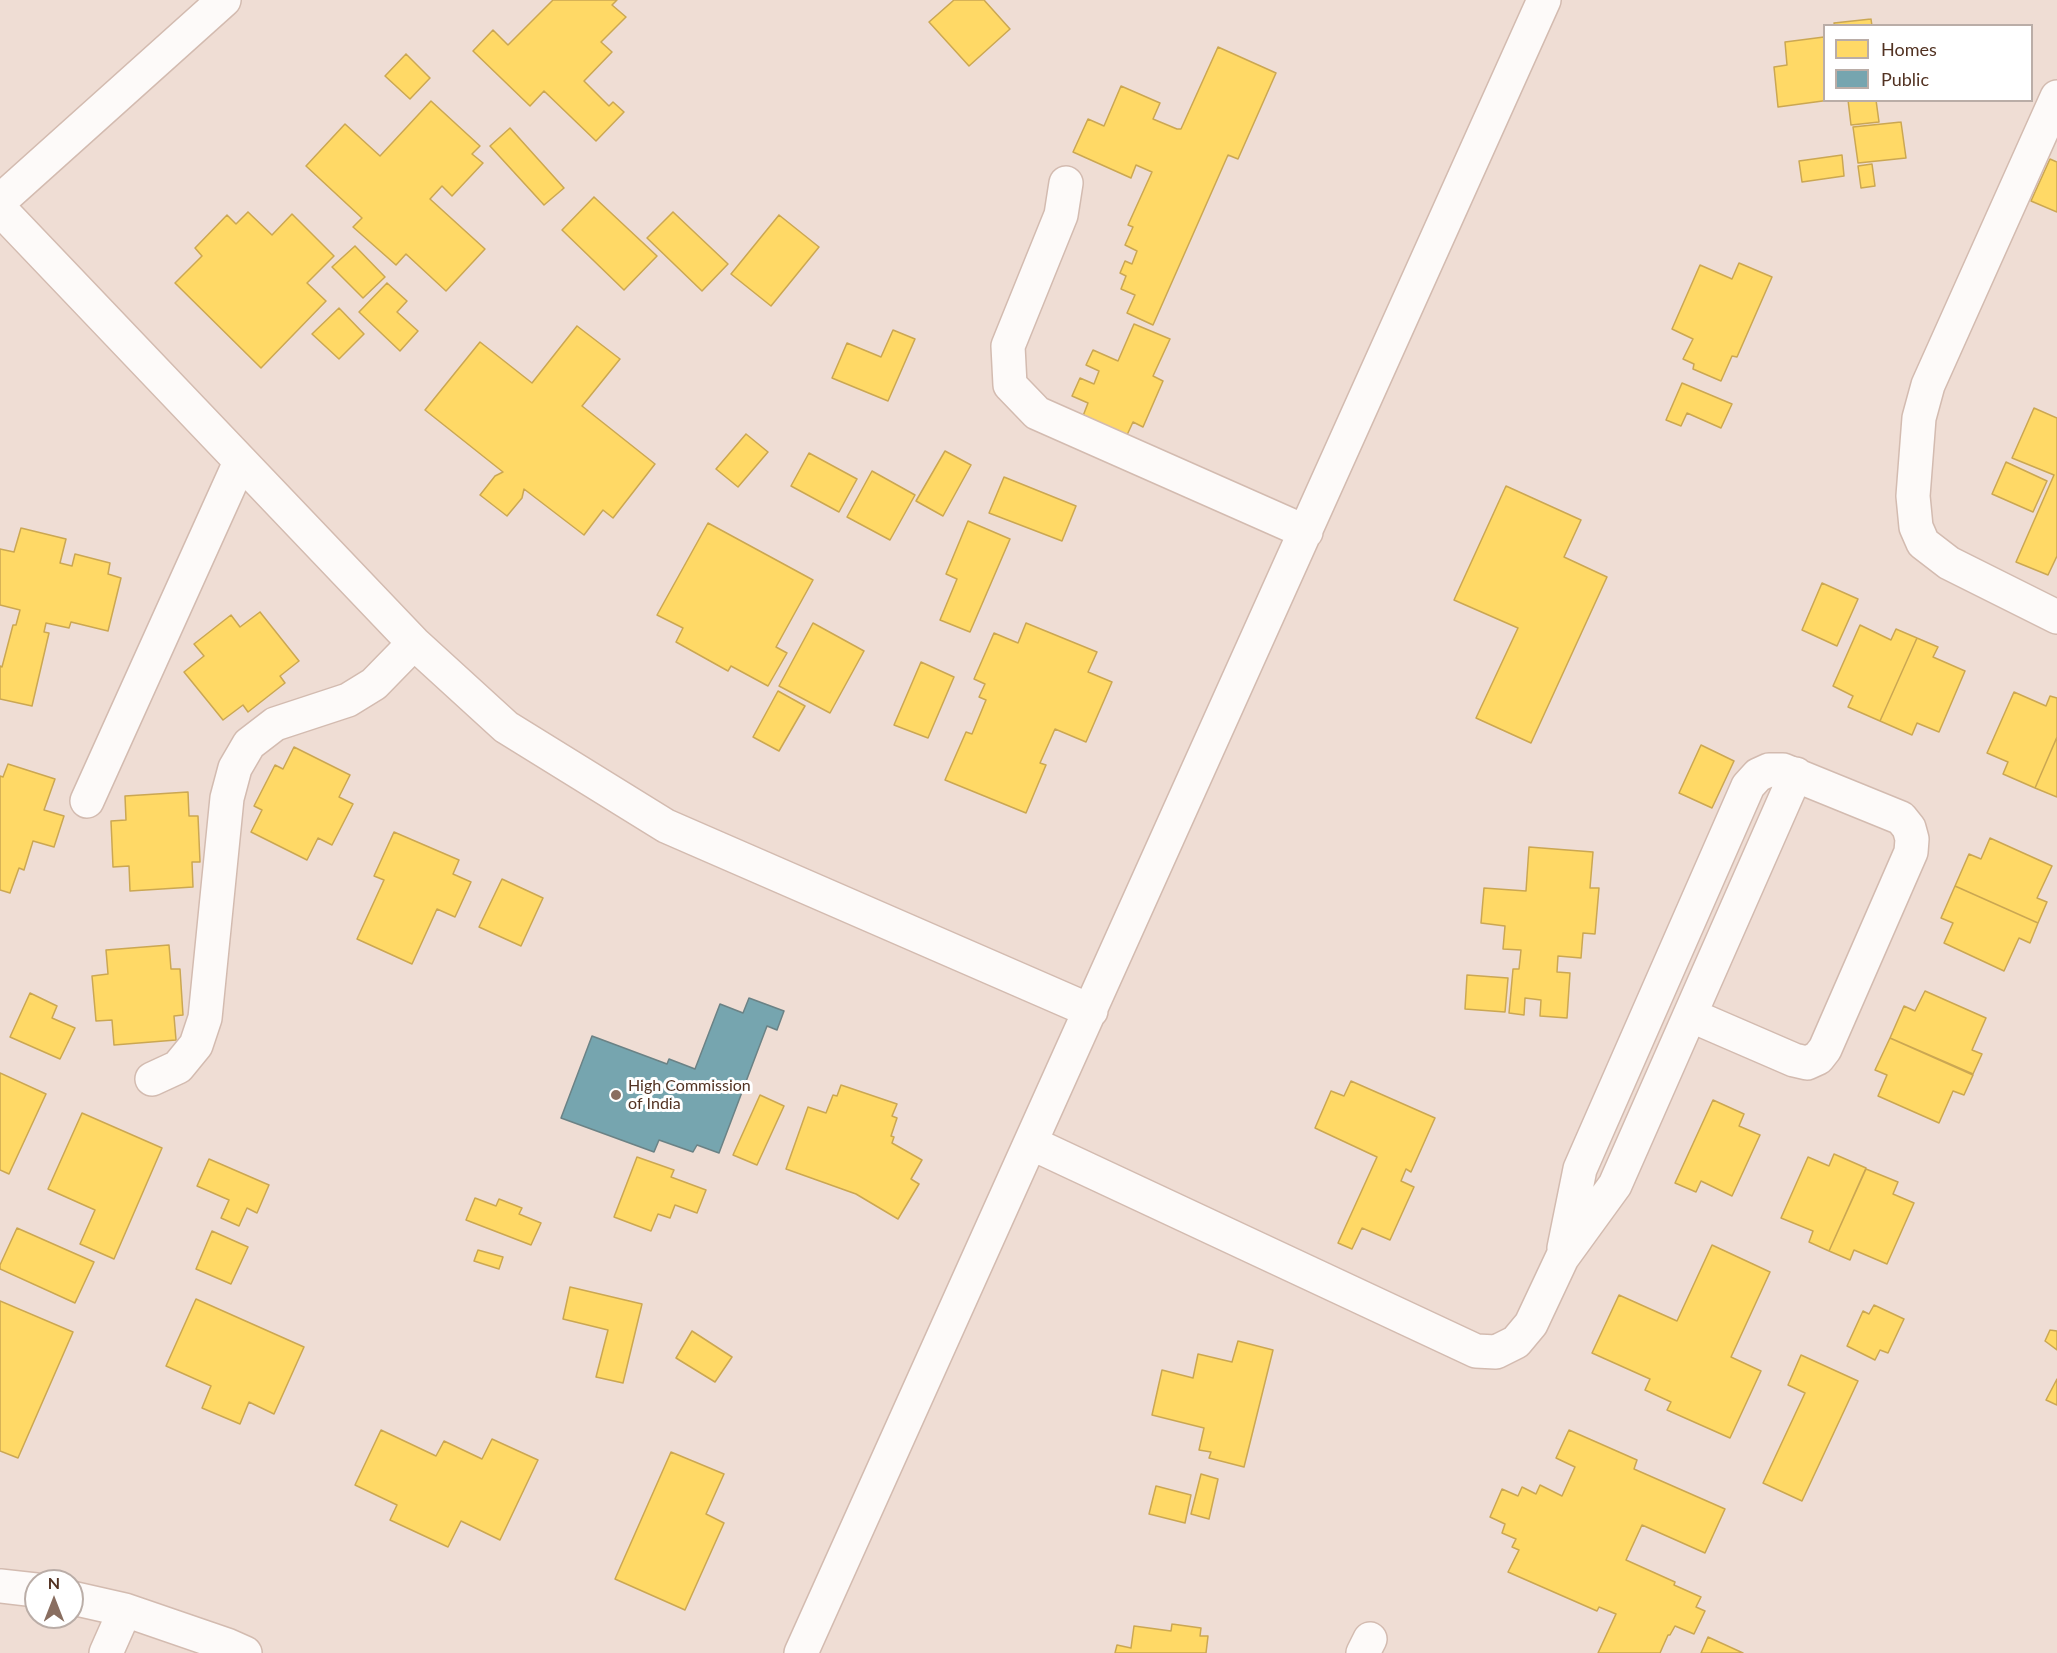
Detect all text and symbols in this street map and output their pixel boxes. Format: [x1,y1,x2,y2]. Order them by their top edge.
legend [1823,24,2033,102]
text: Homes [1881,38,1937,60]
text: Public [1881,68,1929,90]
place label: High Commission of India [628,1076,751,1114]
marker: High Commission of India [609,1088,623,1102]
north arrow [24,1569,84,1629]
text: N [48,1573,60,1592]

